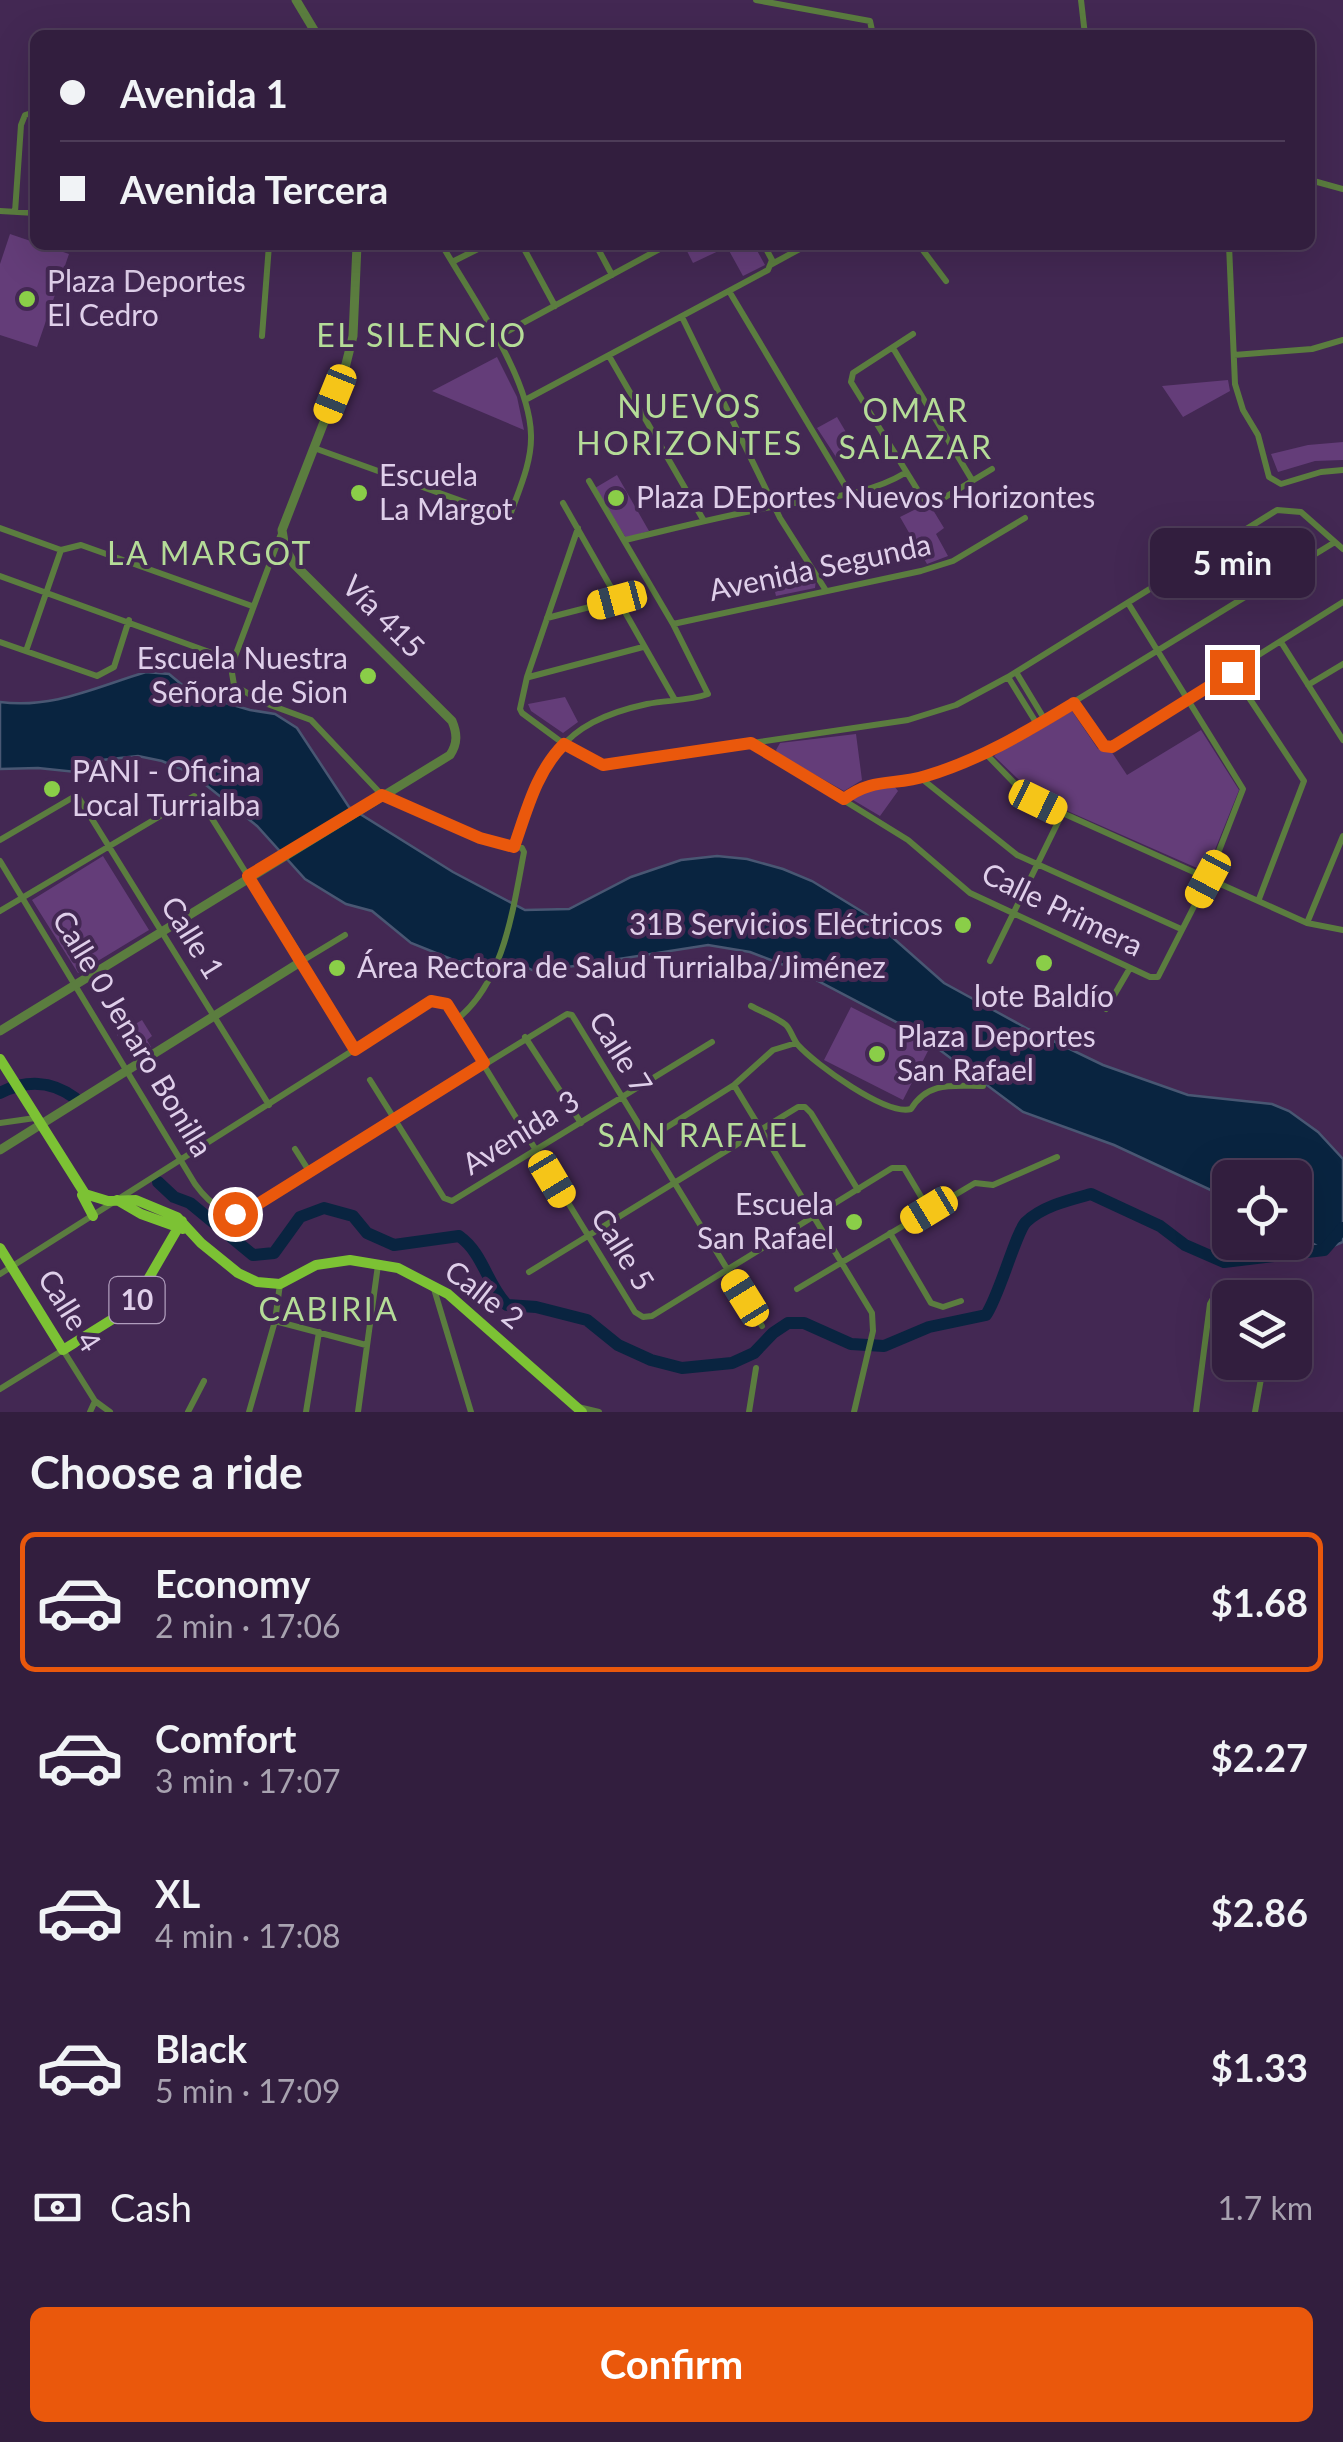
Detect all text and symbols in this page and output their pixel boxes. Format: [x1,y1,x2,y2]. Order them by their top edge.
text: Avenida 1 [120,70,288,116]
text: Avenida Tercera [120,166,388,212]
place label: Plaza Deportes El Cedro [47,262,246,332]
marker: Plaza Deportes El Cedro [16,288,38,310]
district label: EL SILENCIO [316,315,528,354]
car [310,361,360,427]
district label: NUEVOS HORIZONTES [576,386,804,462]
district label: OMAR SALAZAR [838,390,994,466]
place label: Escuela La Margot [379,456,513,526]
place label: Plaza DEportes Nuevos Horizontes [636,478,1095,514]
marker: Escuela La Margot [348,482,370,504]
marker: Plaza DEportes Nuevos Horizontes [605,487,627,509]
street label: Avenida Segunda [705,525,934,607]
callout: 5 min [1150,527,1314,597]
district label: LA MARGOT [107,533,313,572]
text: 5 min [1193,543,1272,582]
street label: Vía 415 [336,567,433,664]
car [584,578,650,622]
place label: Escuela Nuestra Señora de Sion [137,639,348,709]
route end [1210,650,1255,695]
marker: Escuela Nuestra Señora de Sion [357,665,379,687]
place label: PANI - Oficina Local Turrialba [72,752,261,822]
car [1004,775,1072,829]
marker: PANI - Oficina Local Turrialba [41,778,63,800]
car [1181,845,1235,913]
street label: Calle Primera [977,854,1149,963]
street label: Calle 1 [155,889,233,985]
street label: Calle 0 Jenaro Bonilla [46,903,221,1163]
place label: 31B Servicios Eléctricos [629,905,943,941]
marker: 31B Servicios Eléctricos [952,914,974,936]
place label: Área Rectora de Salud Turrialba/Jiménez [357,948,886,984]
marker: lote Baldío [1033,952,1055,974]
marker: Área Rectora de Salud Turrialba/Jiménez [326,957,348,979]
place label: lote Baldío [974,977,1114,1013]
street label: Calle 7 [583,1004,661,1100]
place label: Plaza Deportes San Rafael [897,1017,1096,1087]
marker: Plaza Deportes San Rafael [866,1043,888,1065]
street label: Avenida 3 [455,1081,585,1181]
district label: SAN RAFAEL [598,1115,808,1154]
car [524,1146,580,1212]
map controls [1212,1160,1312,1380]
button: locate [1212,1160,1312,1260]
car [896,1182,962,1238]
place label: Escuela San Rafael [697,1185,834,1255]
route start [213,1192,258,1237]
street label: Calle 5 [585,1201,663,1297]
marker: Escuela San Rafael [843,1211,865,1233]
street label: Calle 2 [439,1252,532,1335]
street label: Calle 4 [32,1262,110,1358]
car [716,1265,774,1331]
road number: 10 [110,1277,164,1323]
button: layers [1212,1280,1312,1380]
district label: CABIRIA [259,1289,399,1328]
text: Choose a ride [30,1445,303,1499]
icon: car [35,1557,125,1647]
text: Economy [155,1560,310,1606]
text: $1.68 [1211,1579,1308,1625]
text: 2 min · 17:06 [155,1606,341,1645]
icon: car [35,1712,125,1802]
text: Comfort [155,1715,296,1761]
text: $2.27 [1211,1734,1308,1780]
text: 3 min · 17:07 [155,1761,341,1800]
icon: car [35,1867,125,1957]
text: XL [155,1870,200,1916]
text: $2.86 [1211,1889,1308,1935]
text: 4 min · 17:08 [155,1916,341,1955]
icon: car [35,2022,125,2112]
text: Black [155,2025,247,2071]
text: $1.33 [1211,2044,1308,2090]
text: 5 min · 17:09 [155,2071,341,2110]
icon: cash [30,2180,85,2235]
text: Cash [110,2184,192,2230]
text: 1.7 km [1218,2188,1313,2227]
button: Confirm [30,2307,1313,2422]

